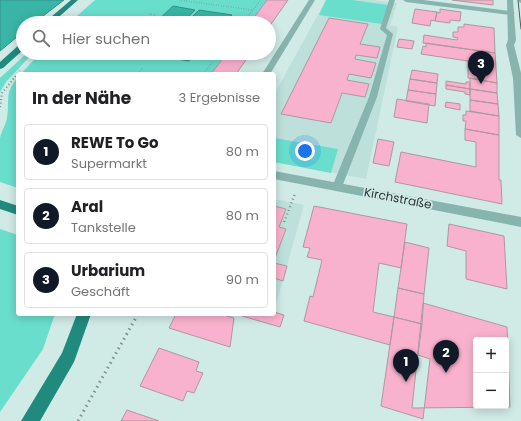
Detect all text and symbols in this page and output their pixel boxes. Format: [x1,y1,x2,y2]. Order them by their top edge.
search box [16,16,276,60]
icon: search [30,27,52,49]
text: Hier suchen [62,28,150,49]
pin: 3 [468,51,494,84]
text: In der Nähe [32,86,131,110]
text: 3 Ergebnisse [179,88,260,107]
text: REWE To Go [71,132,159,153]
your location [295,141,315,161]
text: 1 [44,142,48,161]
text: 80 m [226,142,259,161]
text: Supermarkt [71,154,147,173]
street label: Kirchstraße [363,183,433,213]
text: Aral [71,196,103,217]
text: 2 [42,206,50,225]
text: 80 m [226,206,259,225]
text: Tankstelle [71,218,136,237]
text: Urbarium [71,260,145,281]
text: 3 [42,270,50,289]
text: 90 m [226,270,259,289]
text: Geschäft [71,282,130,301]
map controls [473,337,509,409]
button: + [473,337,509,373]
pin: 2 [433,340,459,373]
pin: 1 [393,349,419,382]
button: − [473,373,509,409]

